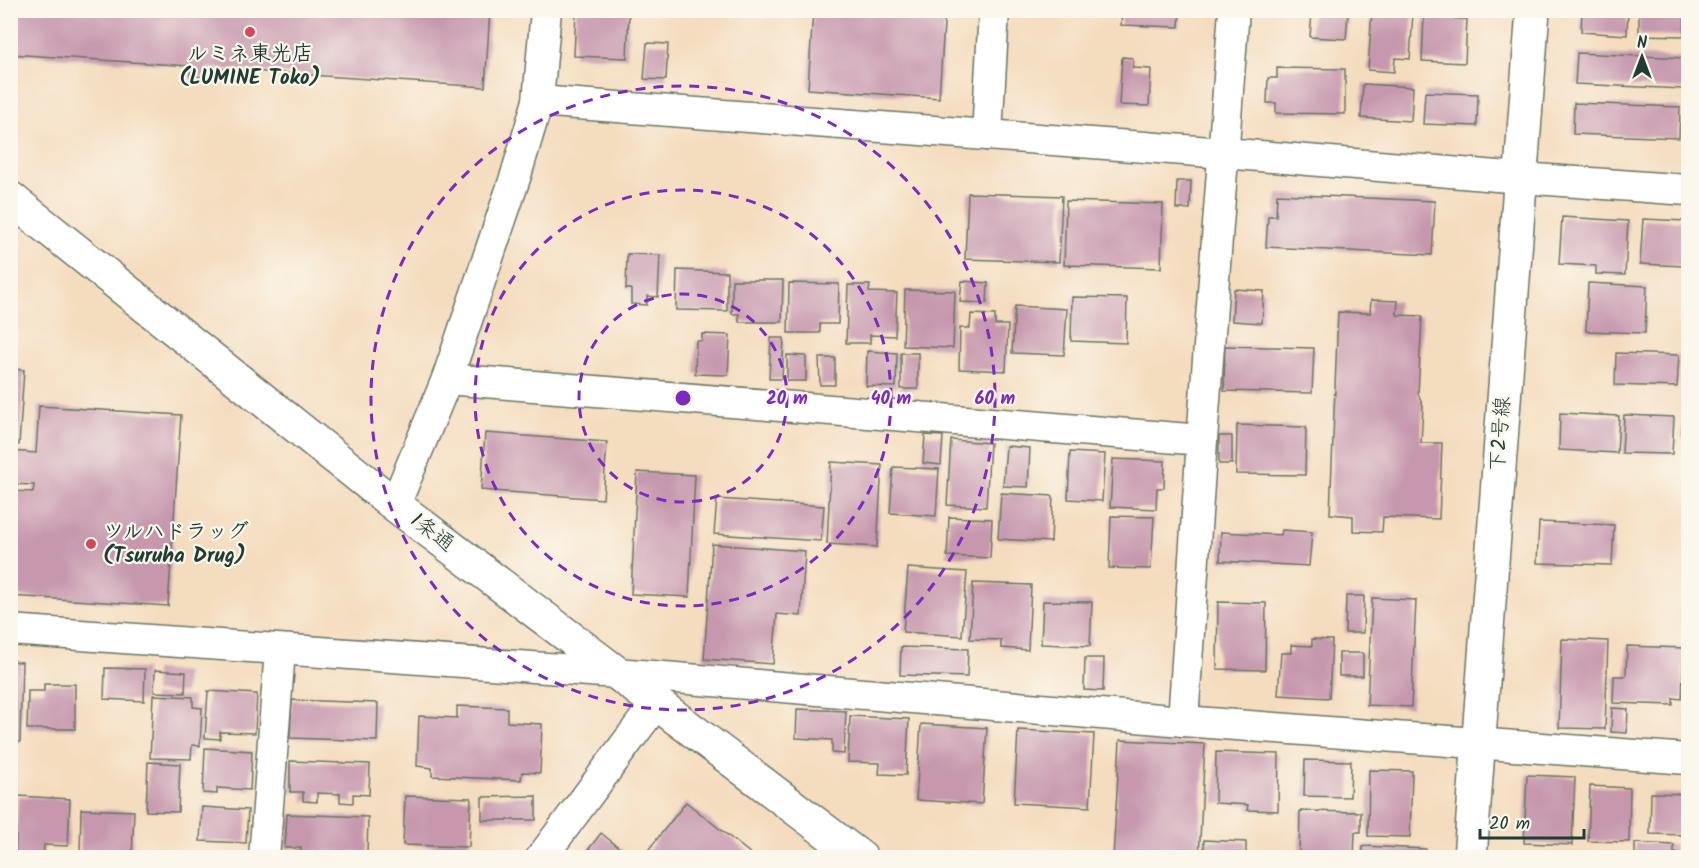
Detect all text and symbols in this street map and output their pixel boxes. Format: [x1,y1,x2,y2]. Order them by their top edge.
marker: ルミネ東光店 (LUMINE Toko) [243,25,257,39]
north arrow [1612,27,1672,87]
text: N [1637,31,1647,56]
place label: ルミネ東光店 (LUMINE Toko) [179,38,321,95]
text: 20 m [766,385,808,414]
text: 40 m [871,385,912,414]
text: 60 m [975,385,1016,414]
centre of rings [673,388,693,408]
street label: 下2号線 [1482,395,1520,473]
street label: 1条通 [403,505,461,561]
place label: ツルハドラッグ (Tsuruha Drug) [103,516,249,573]
marker: ツルハドラッグ (Tsuruha Drug) [84,537,98,551]
scale bar [1480,802,1584,840]
text: 20 m [1489,810,1530,839]

